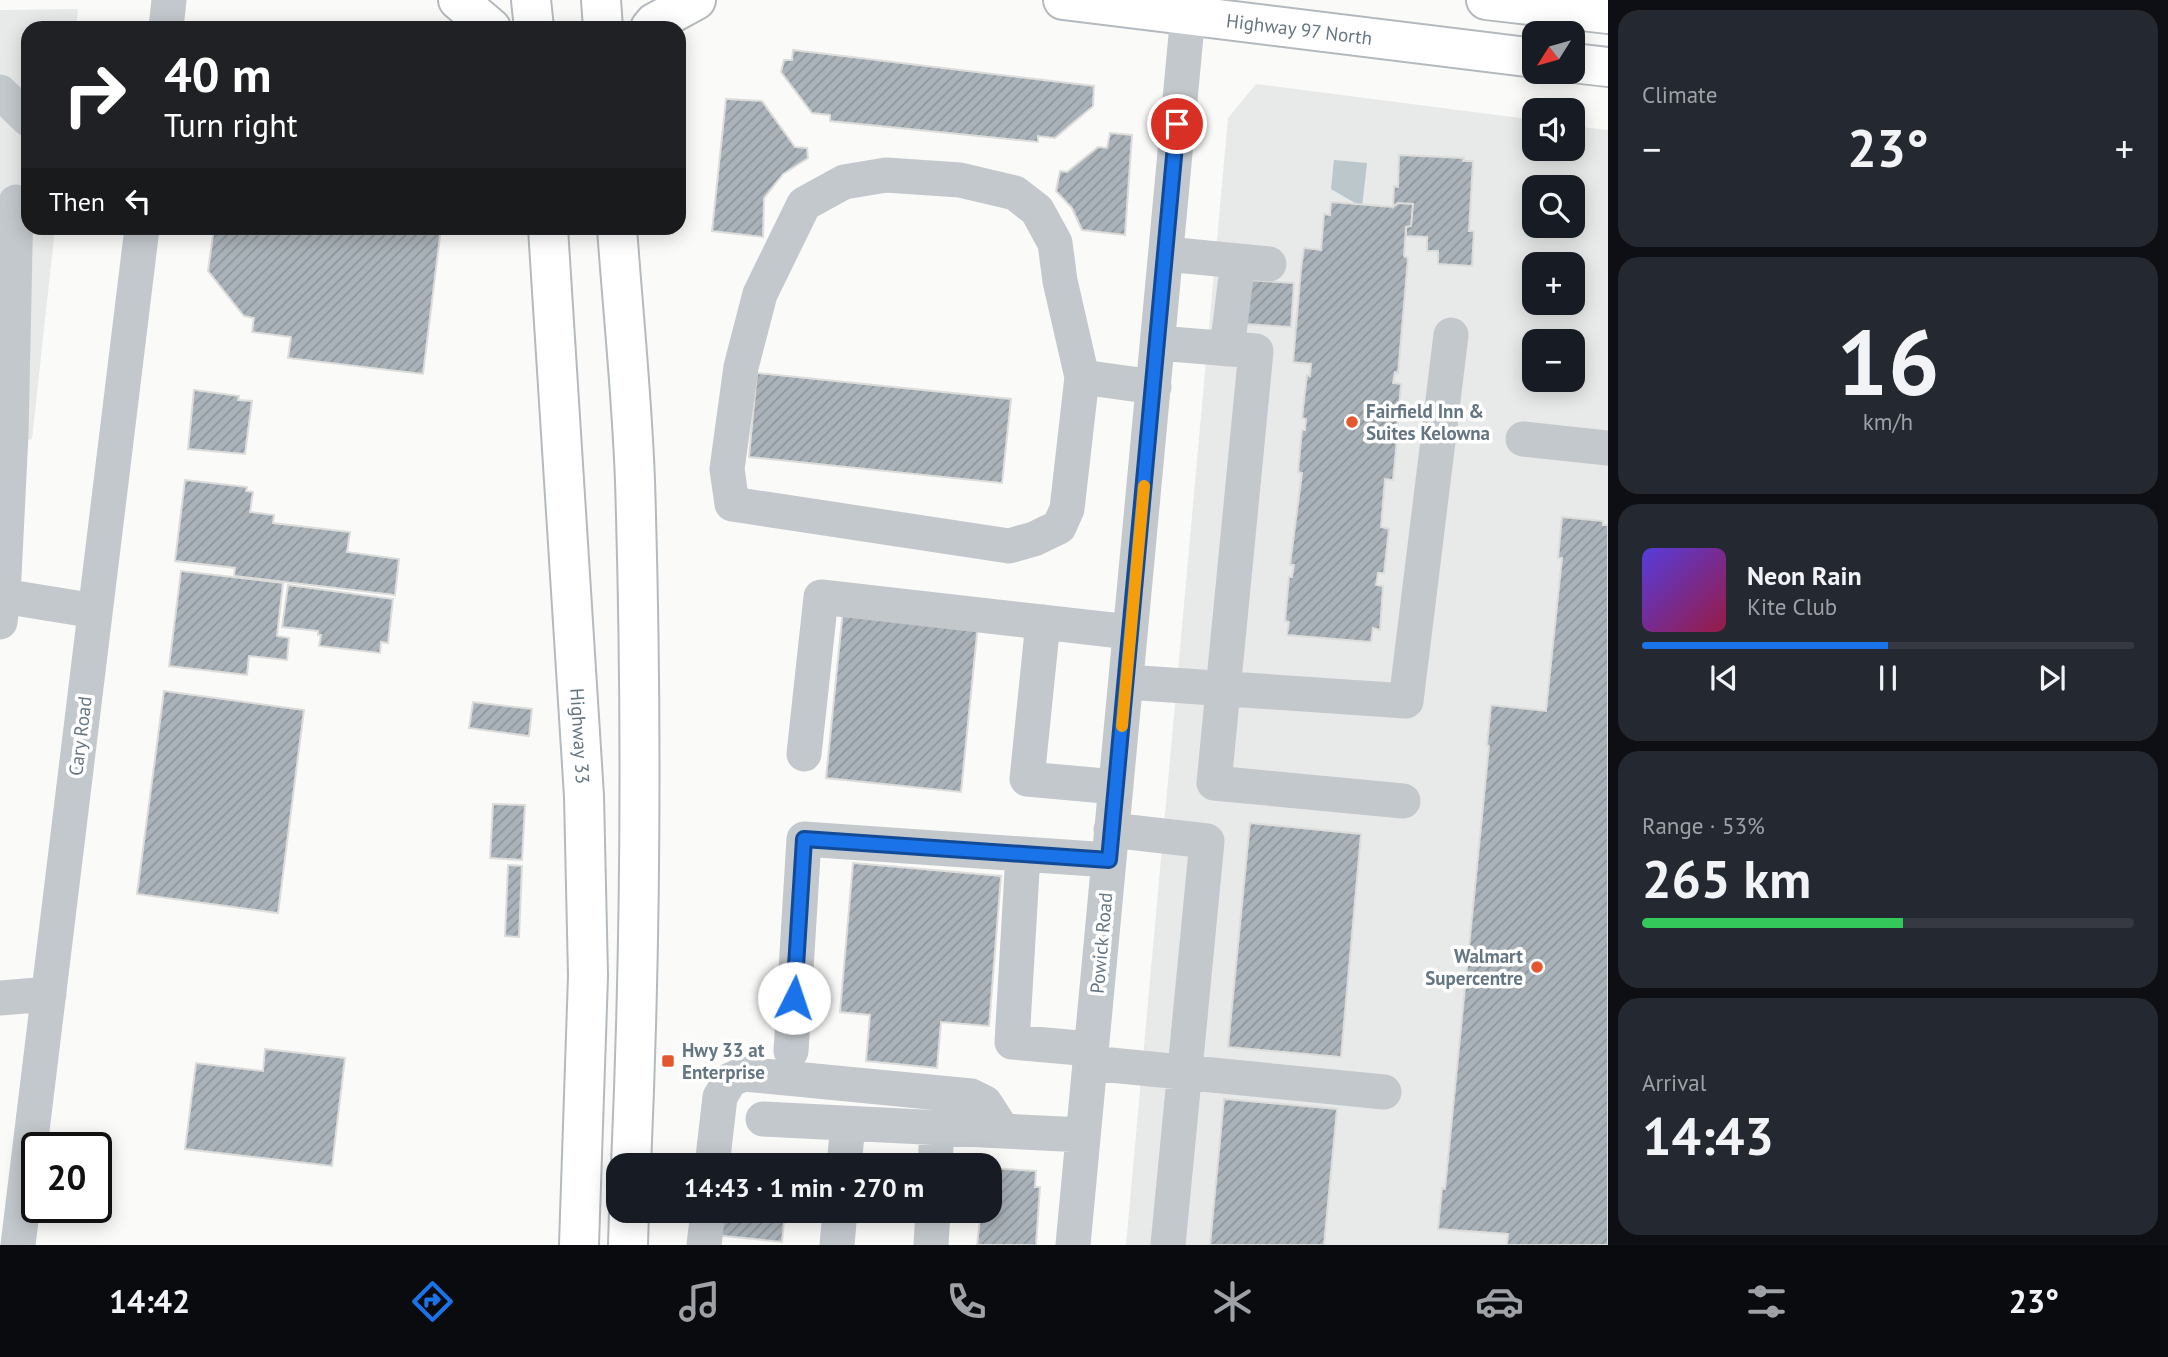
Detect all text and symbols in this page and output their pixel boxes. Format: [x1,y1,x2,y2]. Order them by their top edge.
street label: Highway 97 North [1225,8,1374,50]
north arrow [1522,21,1586,84]
map controls [1522,21,1585,392]
text: 40 m [164,42,271,106]
icon: right [49,49,140,140]
text: Climate [1642,80,1717,109]
pin [1147,94,1207,154]
button: sound [1522,98,1585,161]
text: Turn right [164,104,298,146]
icon: arrive [1158,105,1196,143]
text: 23° [1847,114,1929,181]
text: − [1642,124,1661,173]
text: + [2115,124,2134,173]
button: search [1522,175,1585,238]
icon: left [119,182,157,220]
text: Then [49,185,105,218]
button: + [1522,252,1585,315]
text: 16 [1836,302,1940,420]
button: − [1522,329,1585,392]
place label: Fairfield Inn & Suites Kelowna [1366,399,1490,445]
text: km/h [1863,407,1913,436]
marker: Fairfield Inn & Suites Kelowna [1344,414,1360,430]
text: Neon Rain [1747,559,1862,592]
text: Kite Club [1747,592,1837,621]
icon: previous [1705,659,1743,697]
icon: pause [1869,659,1907,697]
icon: next [2033,659,2071,697]
street label: Highway 33 [565,687,595,785]
street label: Cary Road [63,695,97,777]
text: Range · 53% [1642,811,1765,840]
text: 265 km [1642,845,1811,912]
street label: Powick Road [1085,891,1117,995]
place label: Walmart Supercentre [1425,944,1523,990]
marker: Walmart Supercentre [1529,959,1545,975]
position arrow [757,961,831,1035]
place label: Hwy 33 at Enterprise [682,1038,765,1084]
marker: Hwy 33 at Enterprise [660,1053,676,1069]
text: Arrival [1642,1068,1706,1097]
text: 14:43 [1642,1102,1774,1169]
speed limit sign: 20 [21,1132,112,1223]
text: 14:43 · 1 min · 270 m [684,1171,924,1204]
icon: directions [408,1277,457,1326]
icon: music [675,1277,724,1326]
icon: phone [942,1277,991,1326]
icon: climate [1208,1277,1257,1326]
icon: car [1475,1277,1524,1326]
icon: filters [1742,1277,1791,1326]
text: 14:42 [109,1280,190,1322]
text: 23° [2009,1280,2059,1322]

